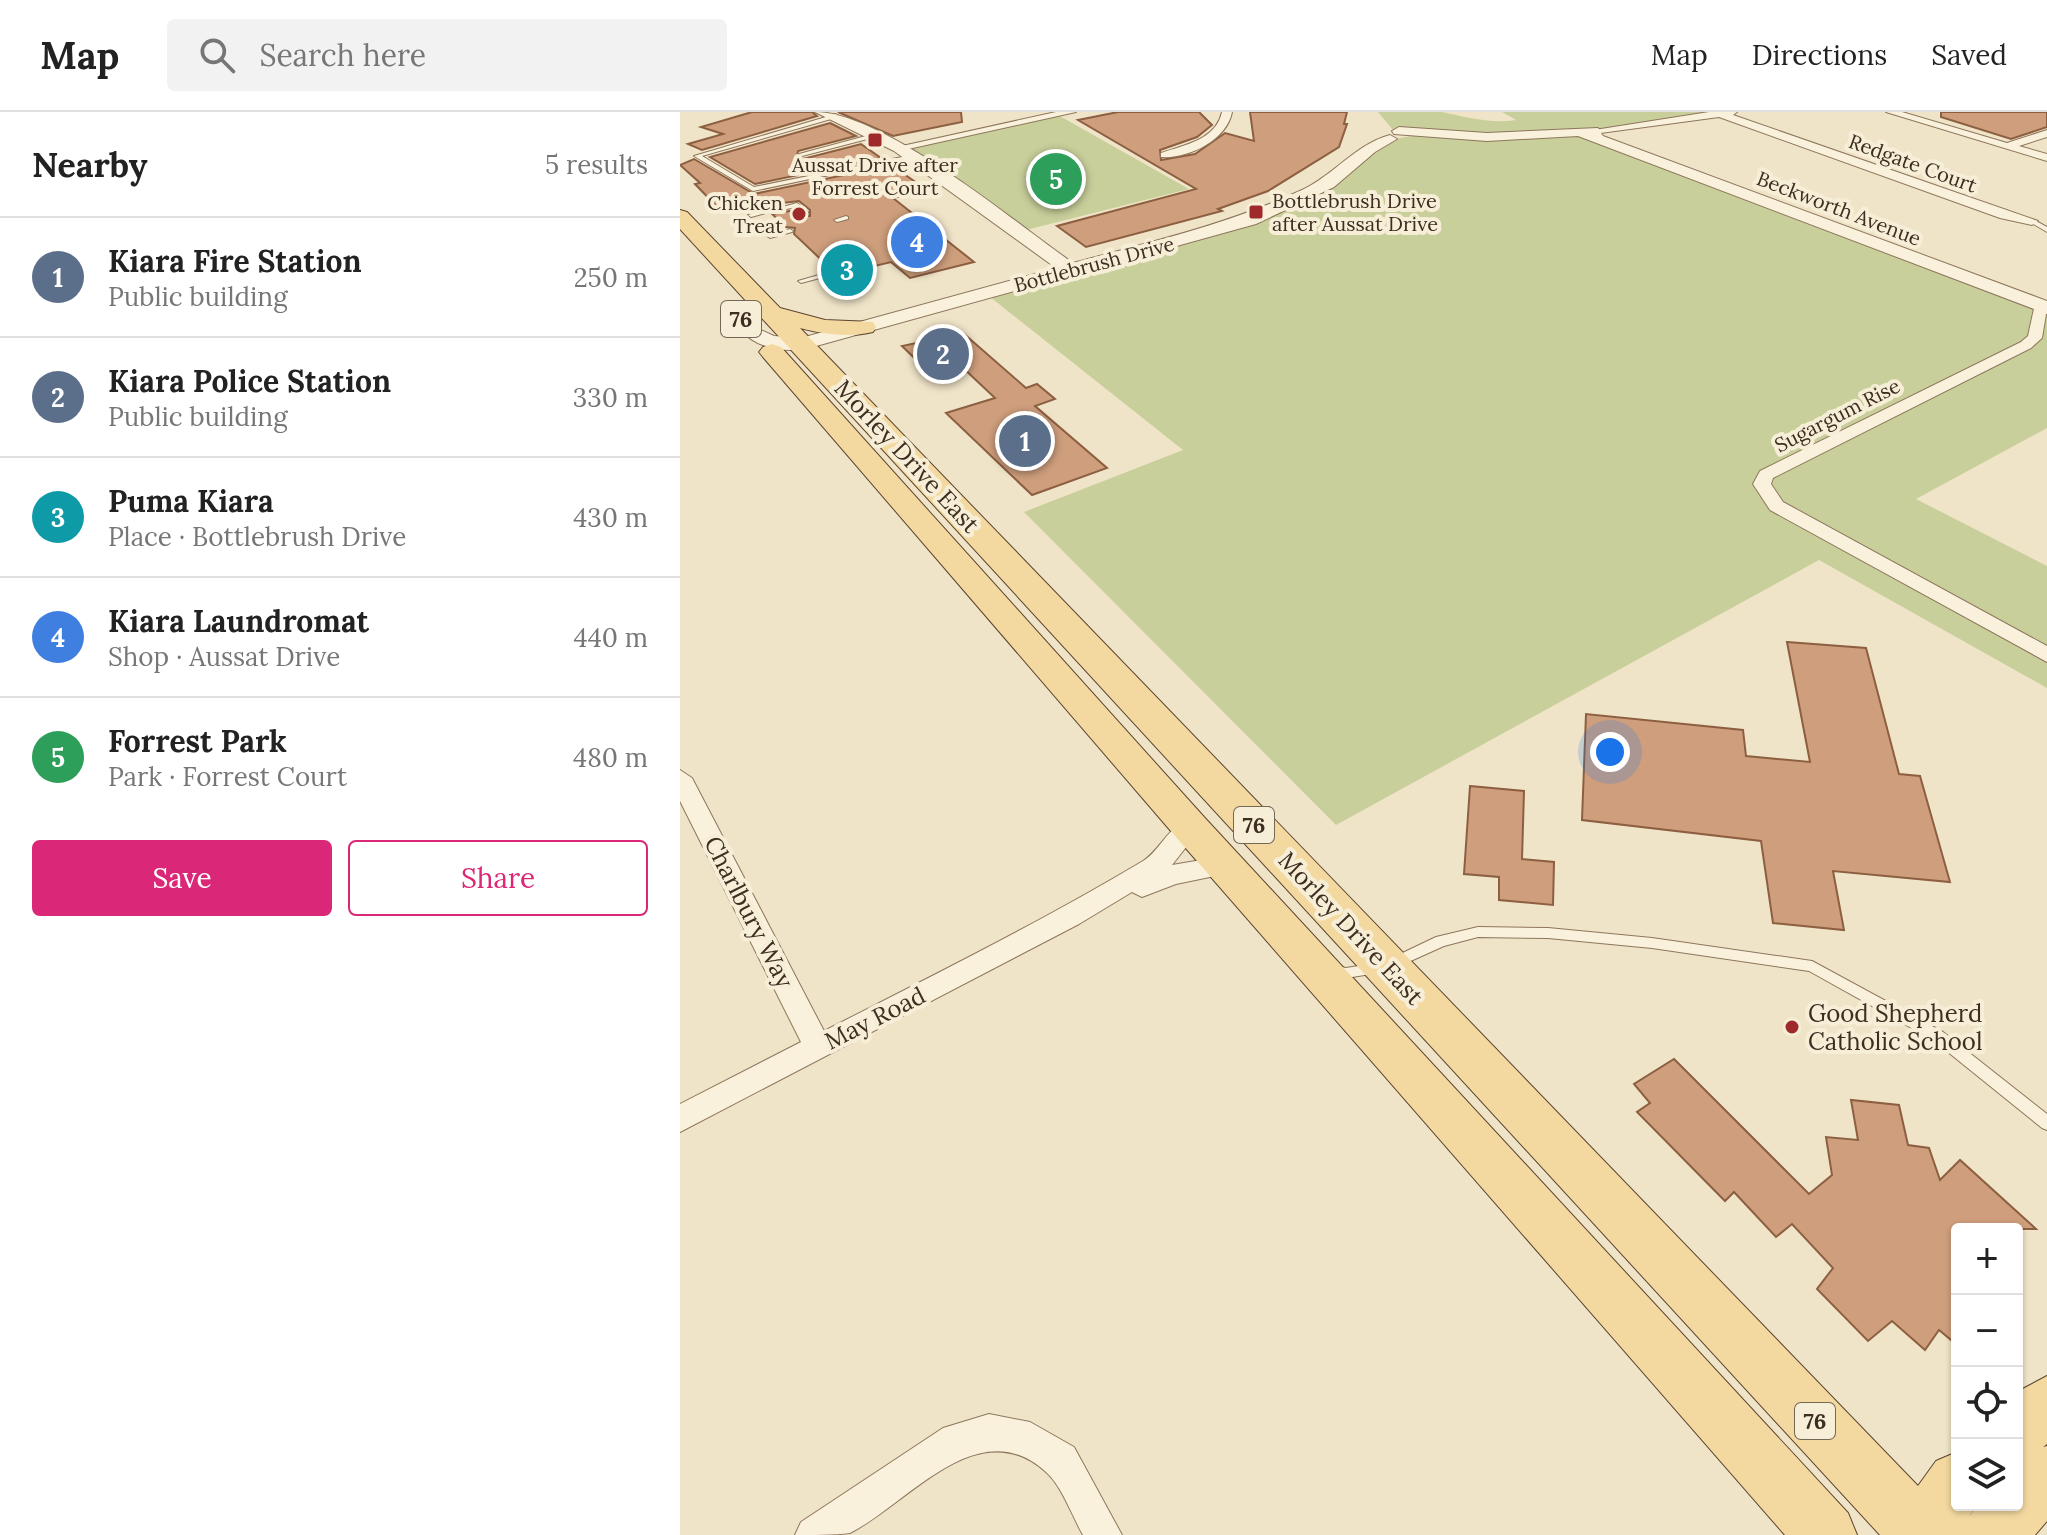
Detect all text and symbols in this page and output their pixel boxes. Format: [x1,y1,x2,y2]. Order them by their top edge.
search box [167,19,727,91]
text: Map [40,31,119,79]
icon: search [195,33,239,77]
text: Search here [259,36,426,74]
text: Map [1651,37,1708,73]
text: Directions [1752,37,1887,73]
text: Saved [1931,37,2007,73]
street label: Redgate Court [1846,128,1981,198]
marker: Aussat Drive after Forrest Court [866,131,884,149]
text: Nearby [32,143,148,186]
text: 5 results [545,148,648,181]
pin: 5 [1030,149,1082,209]
place label: Aussat Drive after Forrest Court [791,152,958,200]
street label: Beckworth Avenue [1753,165,1925,251]
place label: Bottlebrush Drive after Aussat Drive [1272,188,1438,236]
place label: Chicken Treat [707,190,783,238]
marker: Bottlebrush Drive after Aussat Drive [1247,203,1265,221]
marker: Chicken Treat [790,205,808,223]
pin: 4 [891,212,943,272]
street label: Bottlebrush Drive [1011,231,1177,297]
pin: 3 [821,240,873,300]
text: Kiara Fire Station [108,242,362,280]
text: 1 [53,261,63,294]
text: 250 m [574,261,648,294]
text: Public building [108,280,288,313]
road number: 76 [721,301,761,337]
pin: 2 [917,324,969,384]
text: Kiara Police Station [108,362,391,400]
street label: Morley Drive East [828,373,987,540]
street label: Sugargum Rise [1770,373,1904,457]
text: 2 [51,381,65,414]
text: 330 m [573,381,648,414]
text: Public building [108,400,288,433]
pin: 1 [999,411,1051,471]
text: Puma Kiara [108,482,274,520]
text: 3 [51,501,65,534]
text: 430 m [573,501,648,534]
text: Place · Bottlebrush Drive [108,520,406,553]
text: Kiara Laundromat [108,602,369,640]
text: 4 [51,621,65,654]
text: 440 m [574,621,648,654]
text: Shop · Aussat Drive [108,640,340,673]
text: Forrest Park [108,722,287,760]
your location [1590,732,1630,772]
text: 5 [51,741,65,774]
text: 480 m [573,741,648,774]
text: Park · Forrest Court [108,760,347,793]
road number: 76 [1234,807,1274,843]
street label: Charlbury Way [697,831,801,993]
button: Save [32,840,332,916]
button: Share [348,840,648,916]
street label: Morley Drive East [1272,845,1431,1012]
street label: May Road [819,979,931,1057]
place label: Good Shepherd Catholic School [1808,998,1982,1057]
marker: Good Shepherd Catholic School [1783,1018,1801,1036]
map controls [1951,1223,2023,1511]
button: + [1951,1223,2023,1295]
button: − [1951,1295,2023,1367]
button: locate [1951,1367,2023,1439]
road number: 76 [1795,1403,1835,1439]
button: layers [1951,1439,2023,1511]

